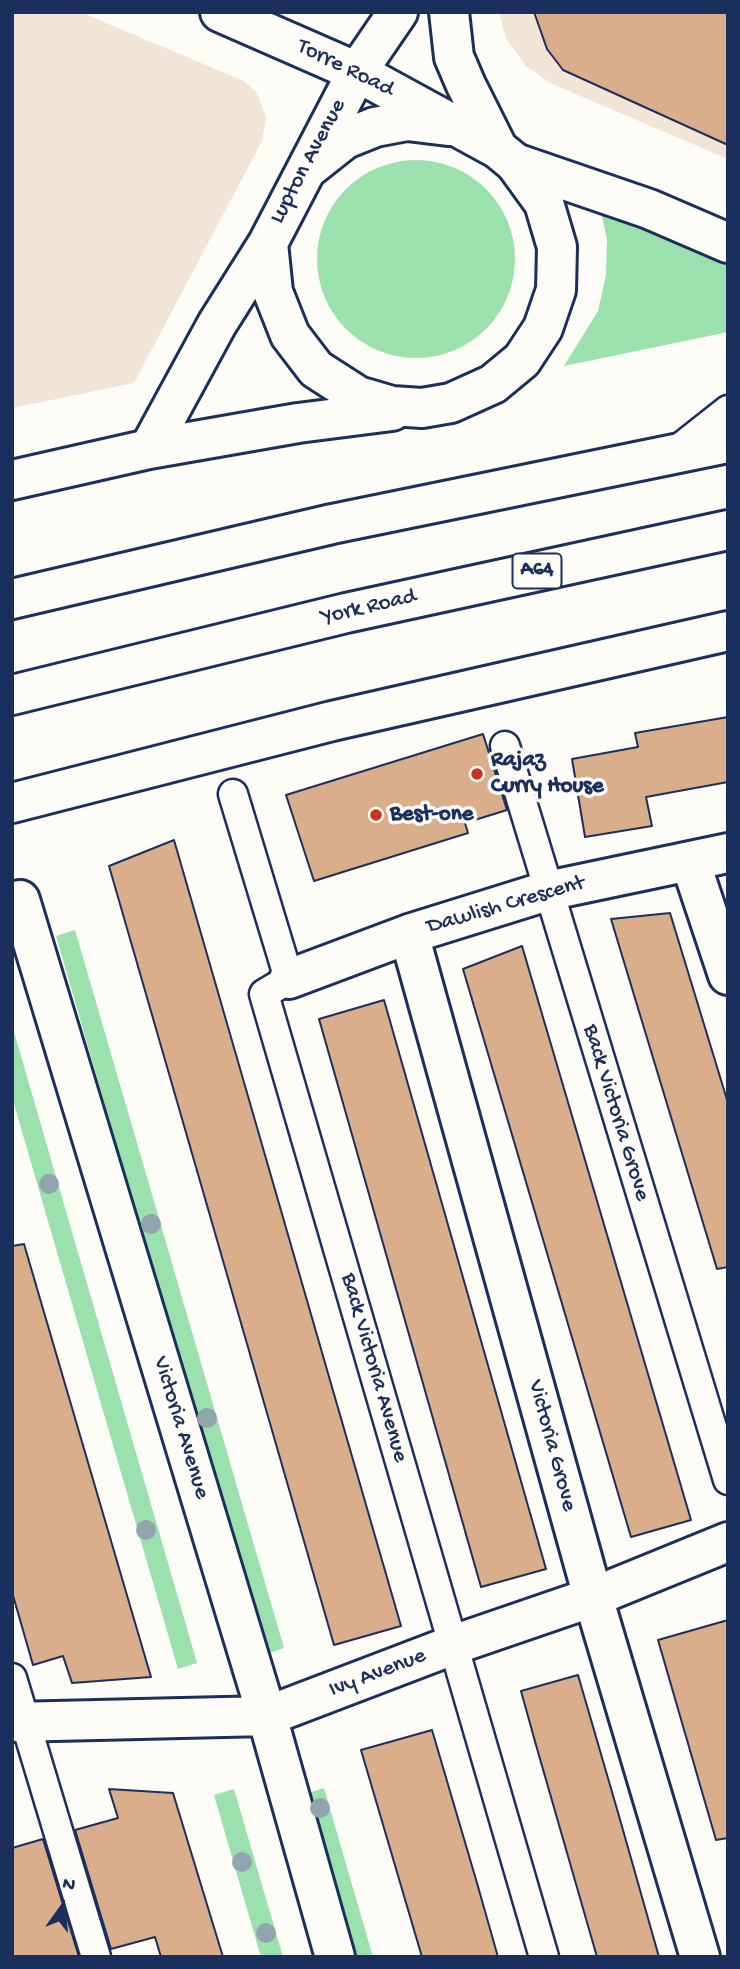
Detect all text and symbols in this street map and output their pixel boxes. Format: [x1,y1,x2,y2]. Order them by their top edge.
street label: Torre Road [292,34,398,104]
street label: Lupton Avenue [265,95,353,229]
road number: A64 [512,554,562,588]
street label: York Road [319,584,419,632]
place label: Rajaz Curry House [491,747,604,801]
marker: Rajaz Curry House [469,766,485,782]
place label: Best-one [390,801,473,829]
marker: Best-one [368,807,384,823]
street label: Dawlish Crescent [424,870,588,942]
street label: Back Victoria Grove [575,1022,655,1204]
street label: Back Victoria Avenue [333,1270,413,1466]
street label: Victoria Avenue [145,1353,215,1503]
street label: Victoria Grove [520,1377,582,1515]
street label: Ivy Avenue [326,1643,430,1705]
north arrow [28,1871,98,1941]
text: N [60,1873,78,1898]

